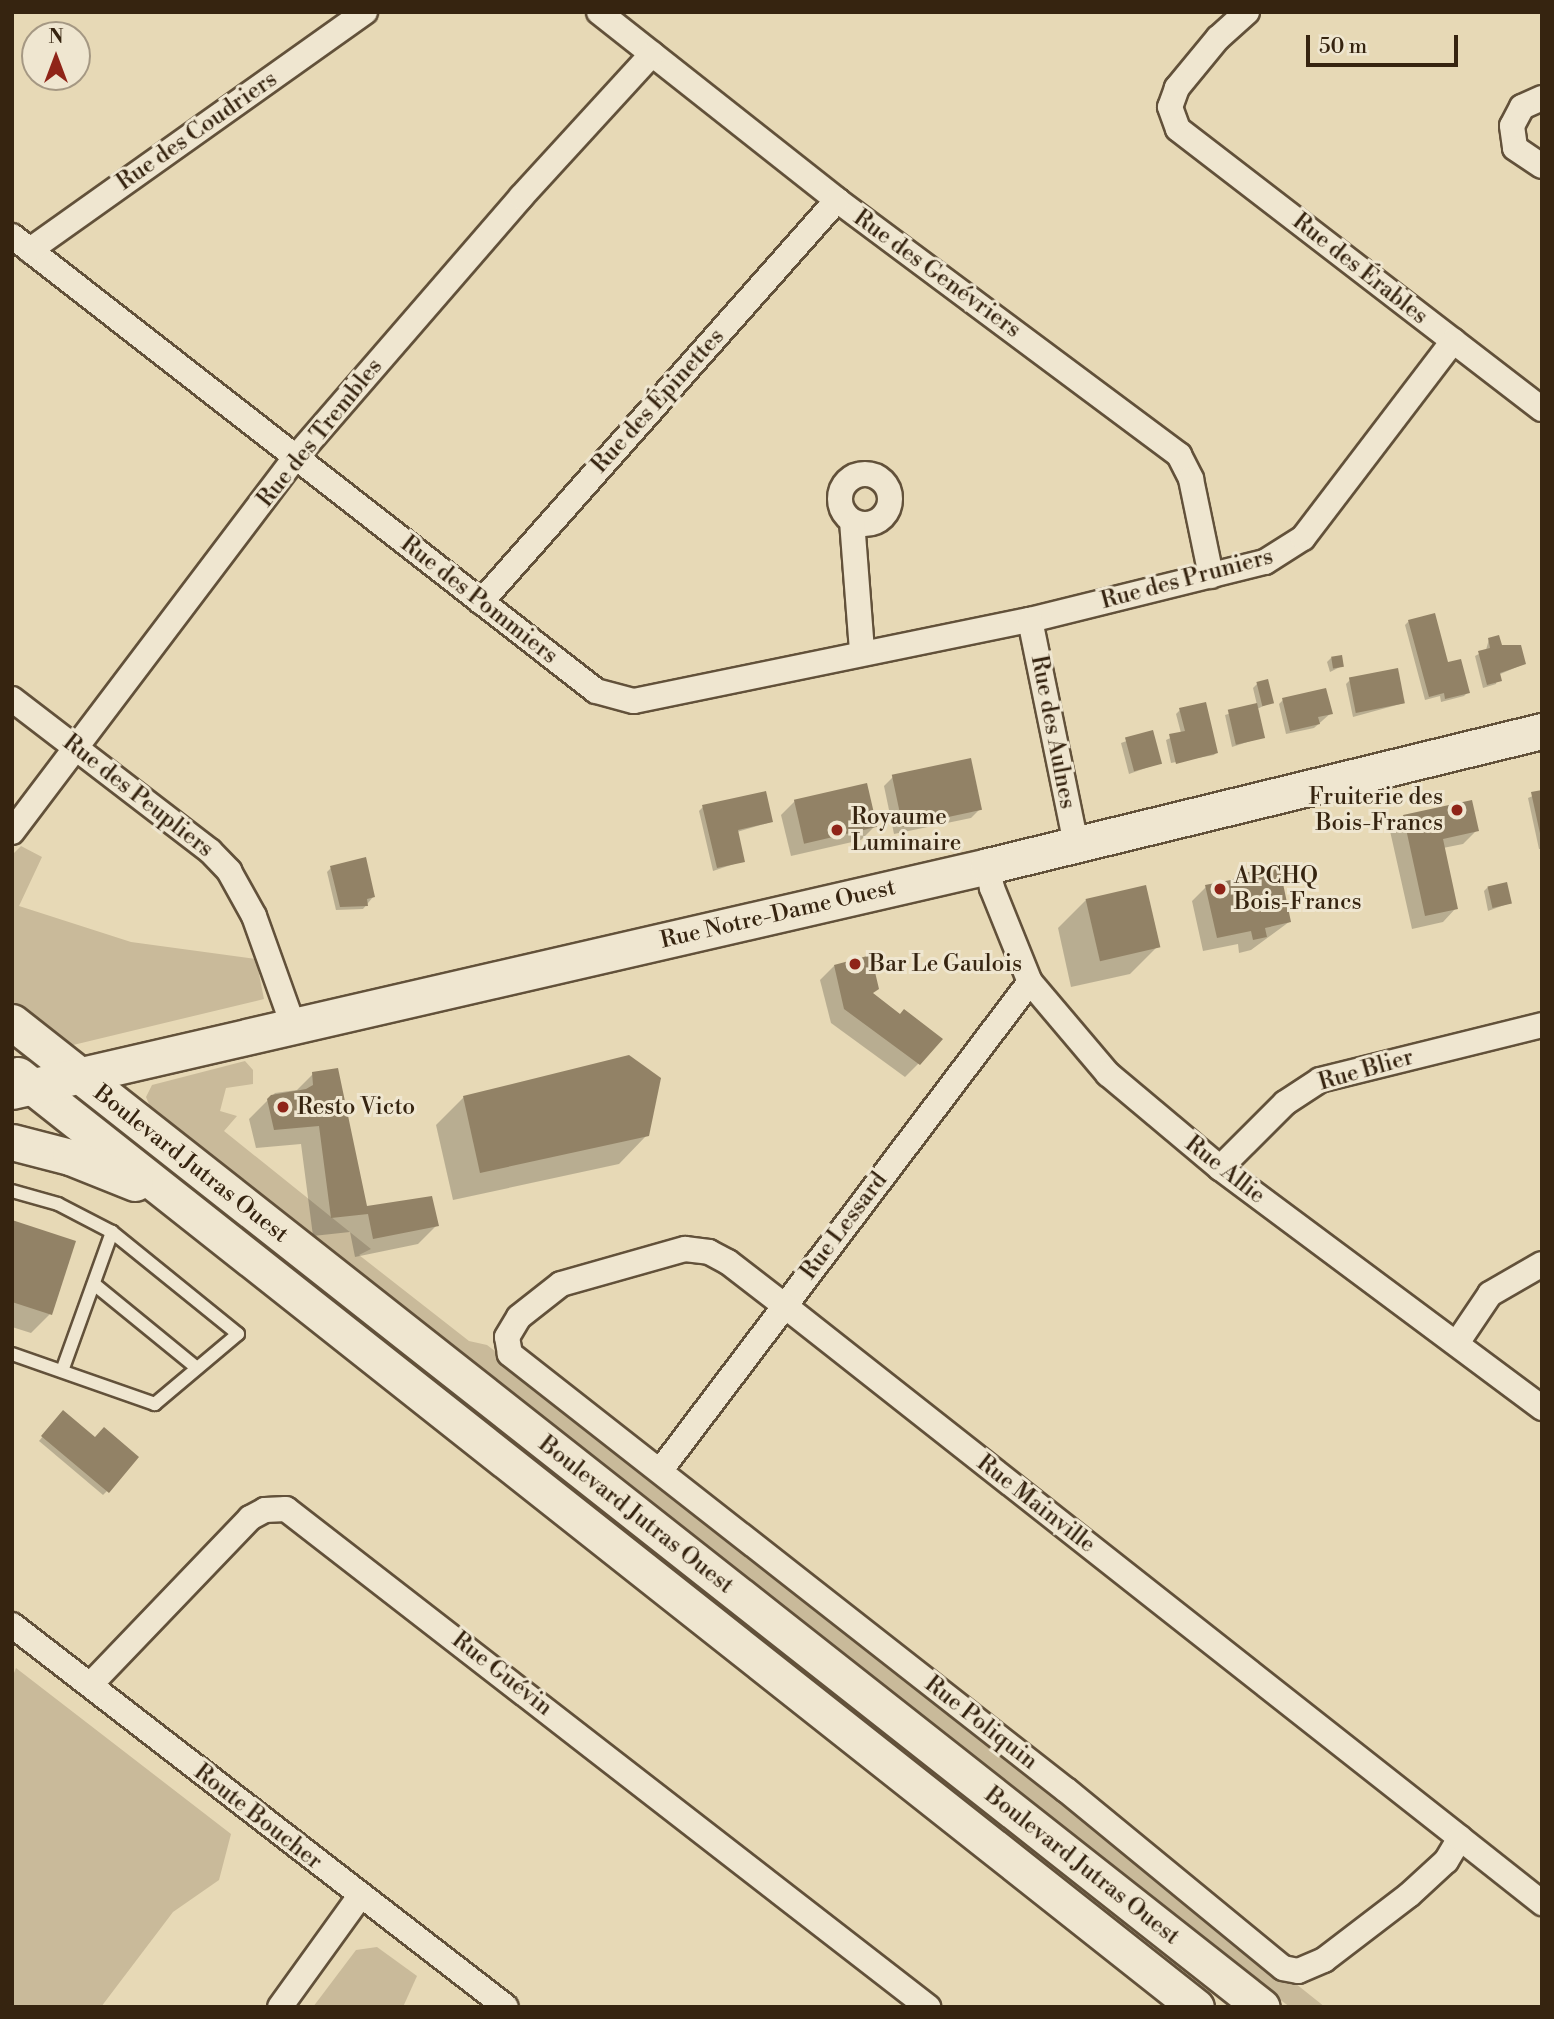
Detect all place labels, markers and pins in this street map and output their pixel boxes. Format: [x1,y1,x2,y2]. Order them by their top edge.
place label: Fruiterie des Bois-Francs [1308,783,1443,837]
marker: Fruiterie des Bois-Francs [1449,802,1465,818]
place label: Royaume Luminaire [851,803,961,857]
marker: Royaume Luminaire [829,822,845,838]
place label: APCHQ Bois-Francs [1234,862,1362,916]
marker: APCHQ Bois-Francs [1212,881,1228,897]
place label: Bar Le Gaulois [869,950,1022,978]
marker: Bar Le Gaulois [847,956,863,972]
place label: Resto Victo [297,1093,415,1121]
marker: Resto Victo [275,1099,291,1115]

